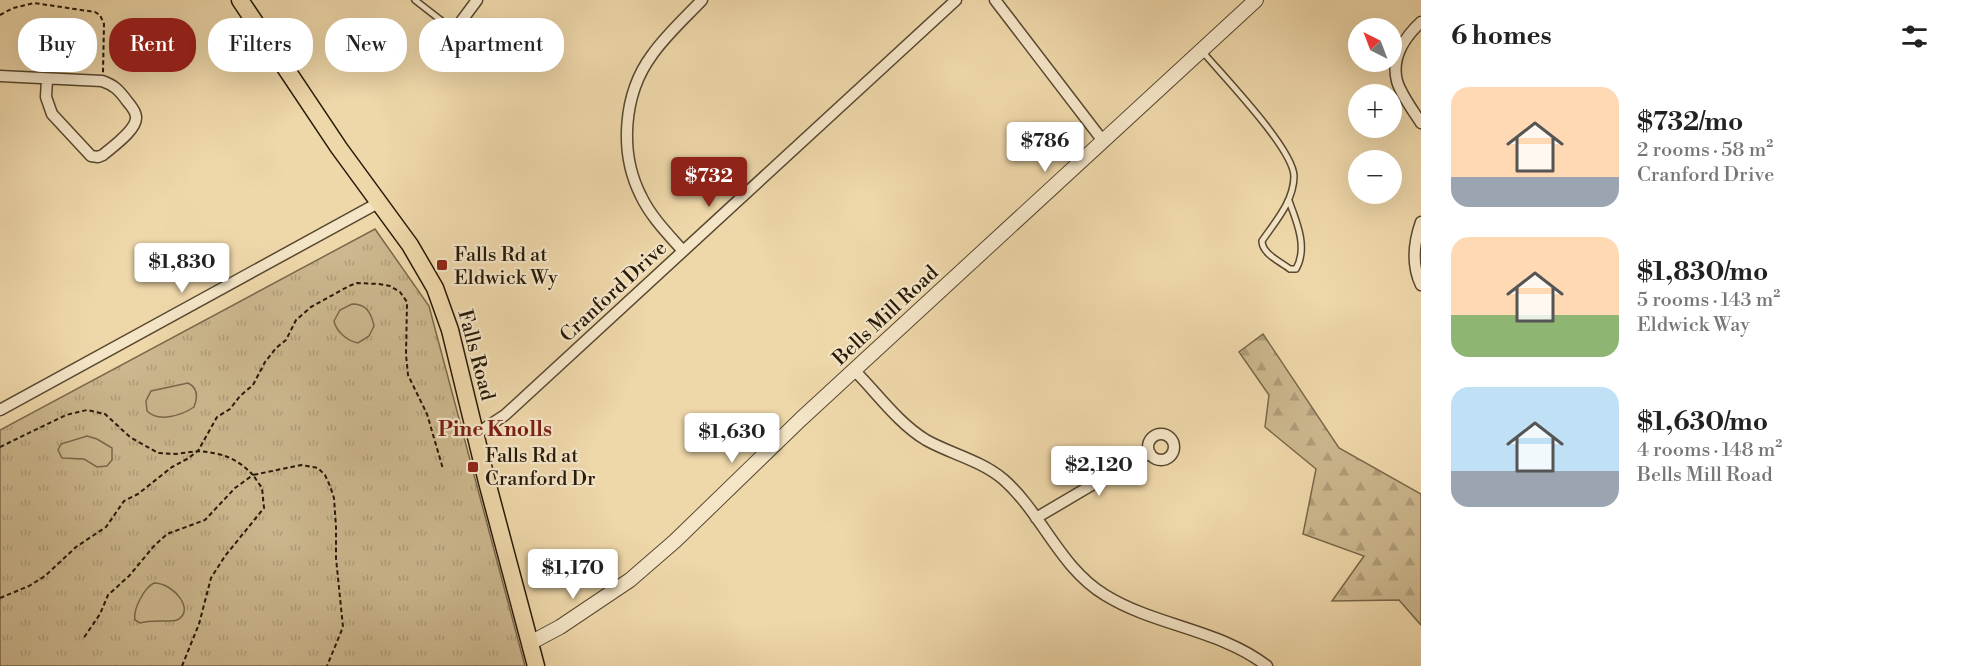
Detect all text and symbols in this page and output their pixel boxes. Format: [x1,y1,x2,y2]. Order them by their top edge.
chip: Buy [18,18,97,72]
chip: Rent [109,18,196,72]
chip: Filters [208,18,313,72]
chip: New [325,18,407,72]
chip: Apartment [419,18,564,72]
north arrow [1348,18,1402,72]
map controls [1348,18,1402,204]
text: 6 homes [1451,20,1552,52]
icon: filters [1898,20,1931,53]
button: + [1348,84,1402,138]
text: $732/mo [1637,106,1743,138]
icon: home [1499,111,1571,183]
pin: $786 [1009,122,1081,173]
text: $786 [1021,129,1069,154]
text: 2 rooms · 58 m² [1637,138,1773,163]
button: − [1348,150,1402,204]
pin: $732 [673,157,745,208]
text: Cranford Drive [1637,163,1774,188]
text: $732 [685,164,733,189]
street label: Cranford Drive [555,236,673,348]
pin: $1,830 [133,243,231,294]
place label: Falls Rd at Eldwick Wy [454,243,558,291]
text: $1,830 [148,250,216,275]
text: $1,830/mo [1637,256,1768,288]
marker: Falls Rd at Eldwick Wy [435,258,449,272]
street label: Bells Mill Road [827,260,945,372]
icon: home [1499,261,1571,333]
text: 5 rooms · 143 m² [1637,288,1780,313]
street label: Falls Road [451,307,500,404]
text: Eldwick Way [1637,313,1750,338]
text: $1,630/mo [1637,406,1768,438]
icon: home [1499,411,1571,483]
pin: $1,630 [683,413,781,464]
district label: Pine Knolls [438,417,552,443]
text: $1,630 [698,420,766,445]
text: 4 rooms · 148 m² [1637,438,1782,463]
place label: Falls Rd at Cranford Dr [485,444,596,492]
pin: $2,120 [1050,446,1148,497]
text: $2,120 [1065,453,1133,478]
marker: Falls Rd at Cranford Dr [466,460,480,474]
text: Bells Mill Road [1637,463,1773,488]
pin: $1,170 [524,549,622,600]
text: $1,170 [542,556,604,581]

